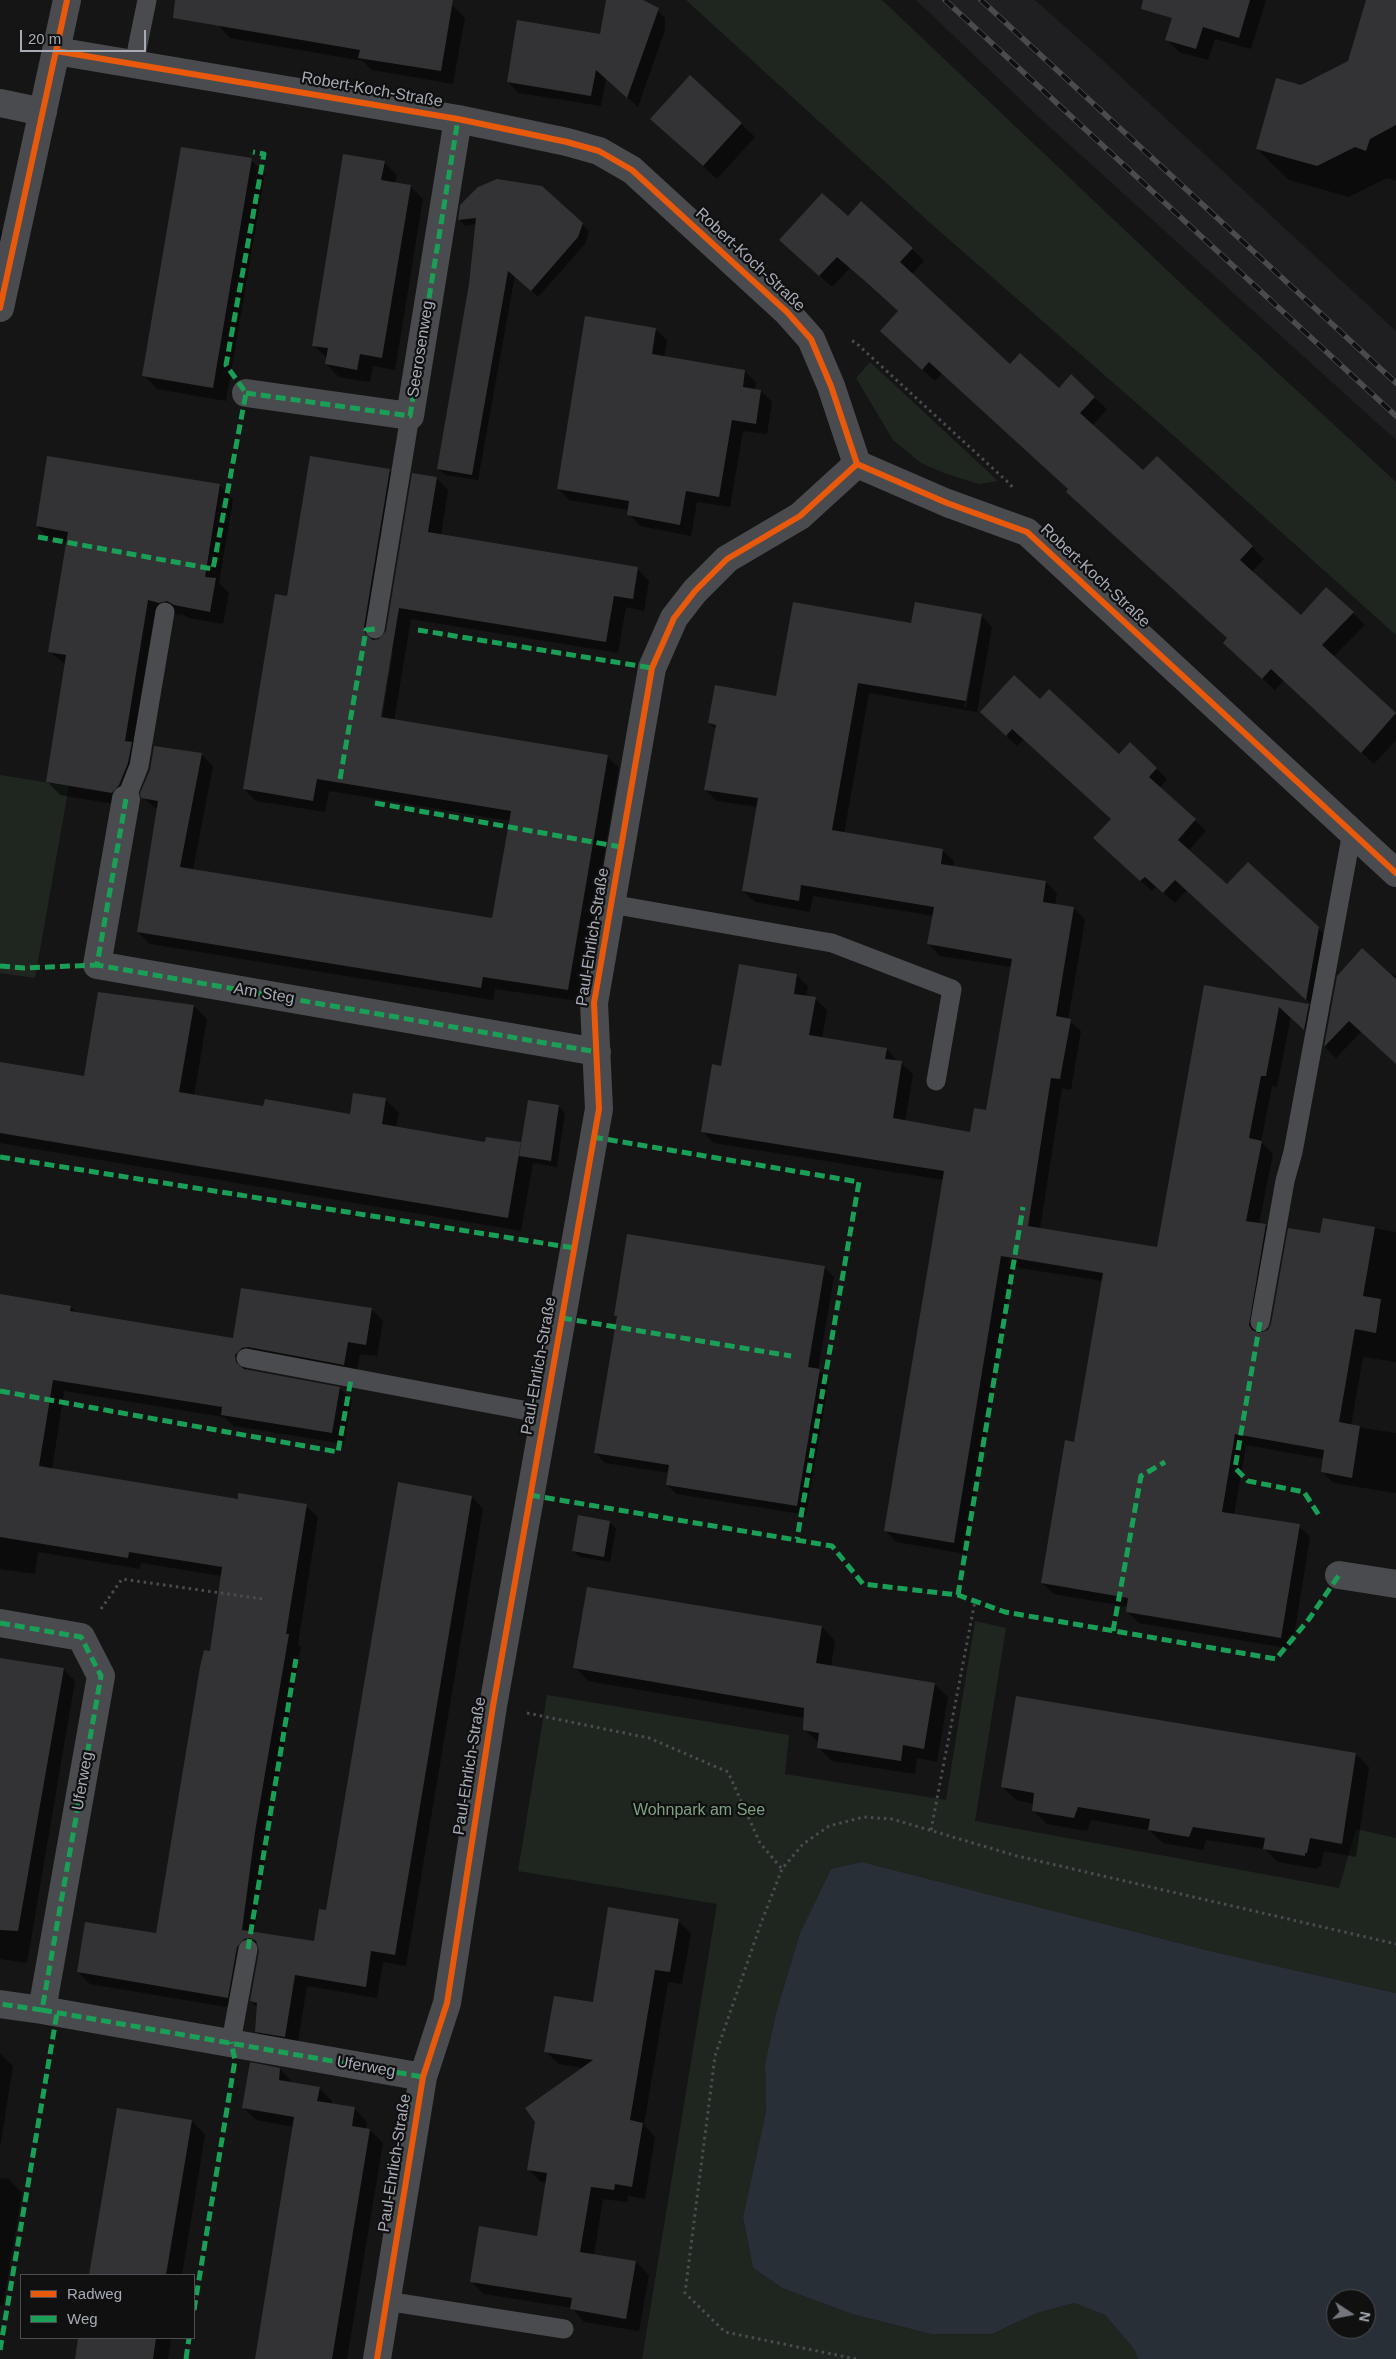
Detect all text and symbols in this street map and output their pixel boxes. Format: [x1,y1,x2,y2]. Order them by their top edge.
scale bar [22,20,149,52]
text: 20 m [28,30,61,47]
street label: Robert-Koch-Straße [300,68,444,112]
street label: Robert-Koch-Straße [691,204,809,316]
street label: Seerosenweg [404,299,438,399]
street label: Robert-Koch-Straße [1036,520,1154,632]
street label: Paul-Ehrlich-Straße [573,867,613,1007]
street label: Am Steg [232,979,296,1009]
street label: Paul-Ehrlich-Straße [517,1296,561,1436]
street label: Paul-Ehrlich-Straße [450,1696,490,1836]
street label: Uferweg [68,1750,98,1812]
park label: Wohnpark am See [633,1801,765,1821]
street label: Uferweg [335,2052,397,2082]
street label: Paul-Ehrlich-Straße [375,2093,415,2233]
legend [20,2274,195,2339]
text: Radweg [67,2285,122,2302]
north arrow [1326,2289,1376,2339]
text: Weg [67,2310,98,2327]
text: N [1356,2310,1374,2323]

